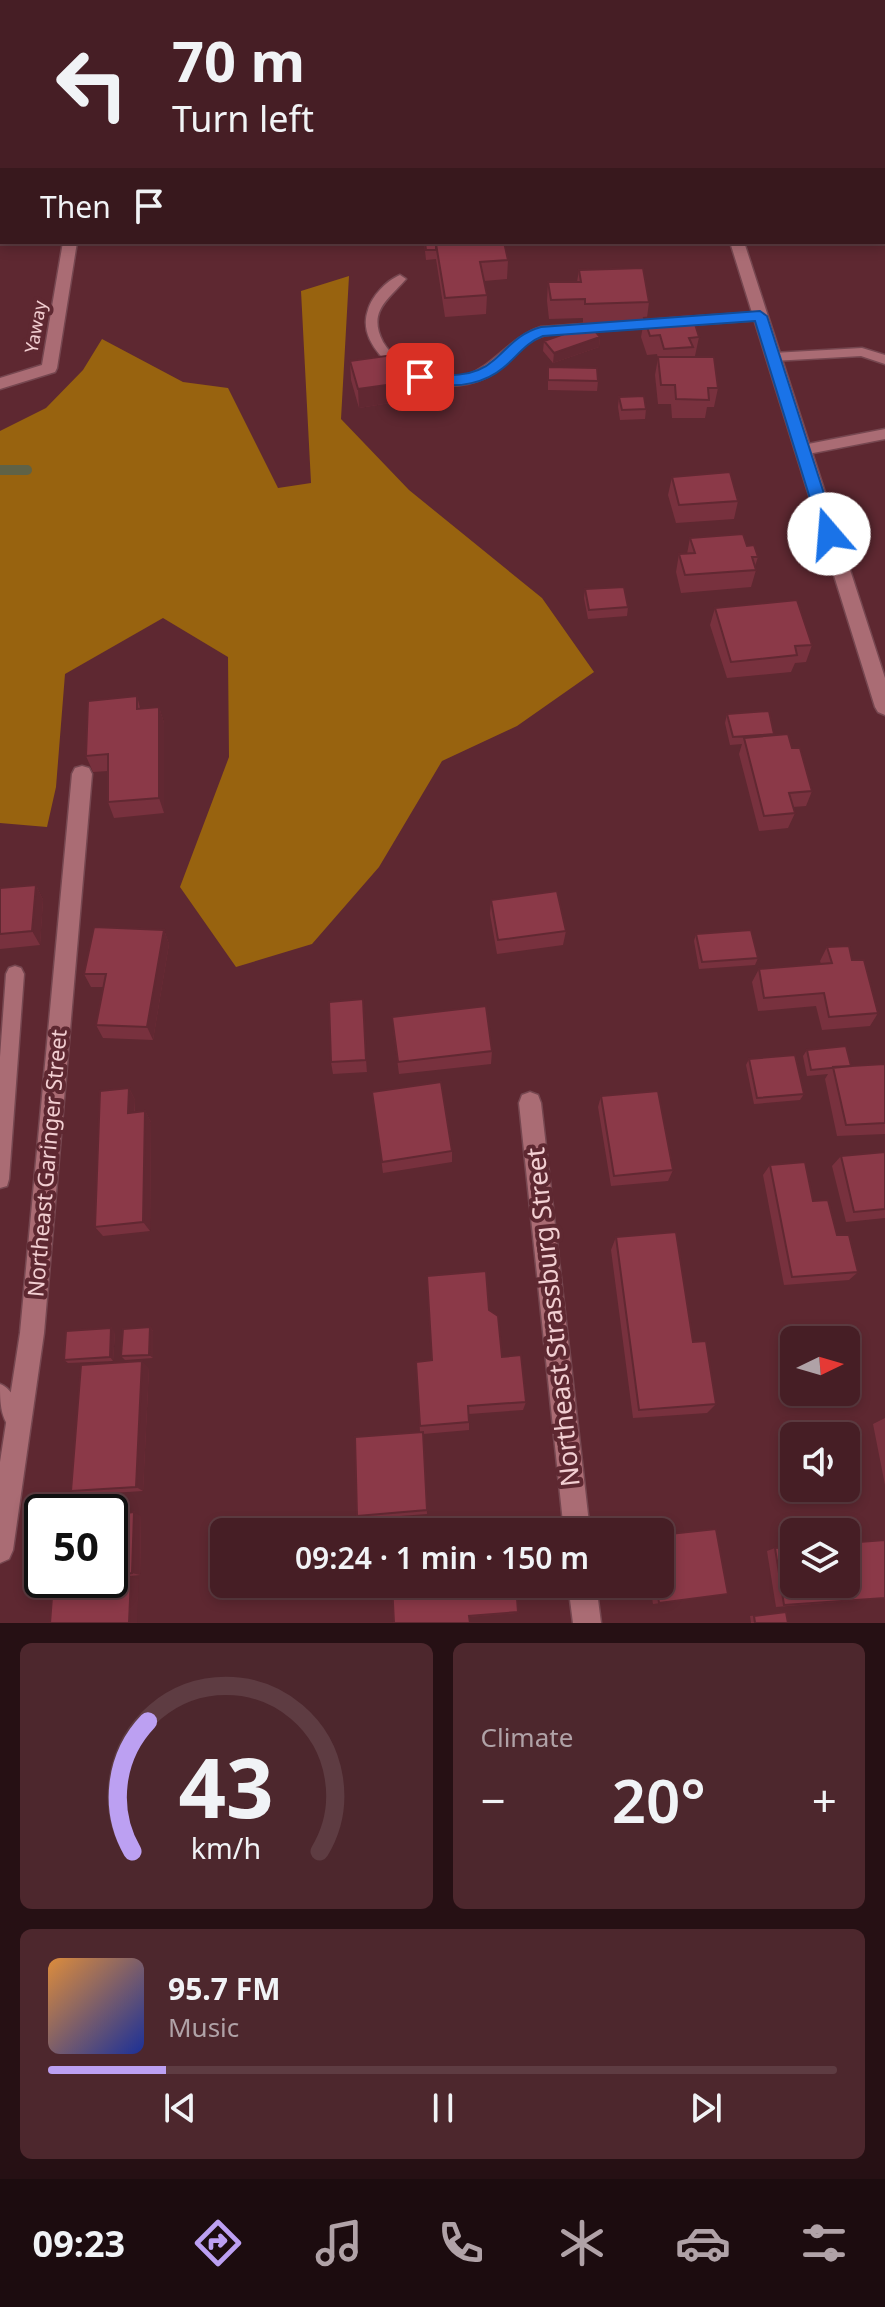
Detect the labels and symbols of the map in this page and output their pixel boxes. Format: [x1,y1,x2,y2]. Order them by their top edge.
street label: Yaway [19,298,52,355]
pin [386,343,454,411]
position arrow [787,492,871,576]
street label: Northeast Garinger Street [19,1028,73,1298]
street label: Northeast Strassburg Street [516,1146,588,1488]
north arrow [780,1326,860,1406]
speed limit sign: 50 [24,1494,128,1598]

